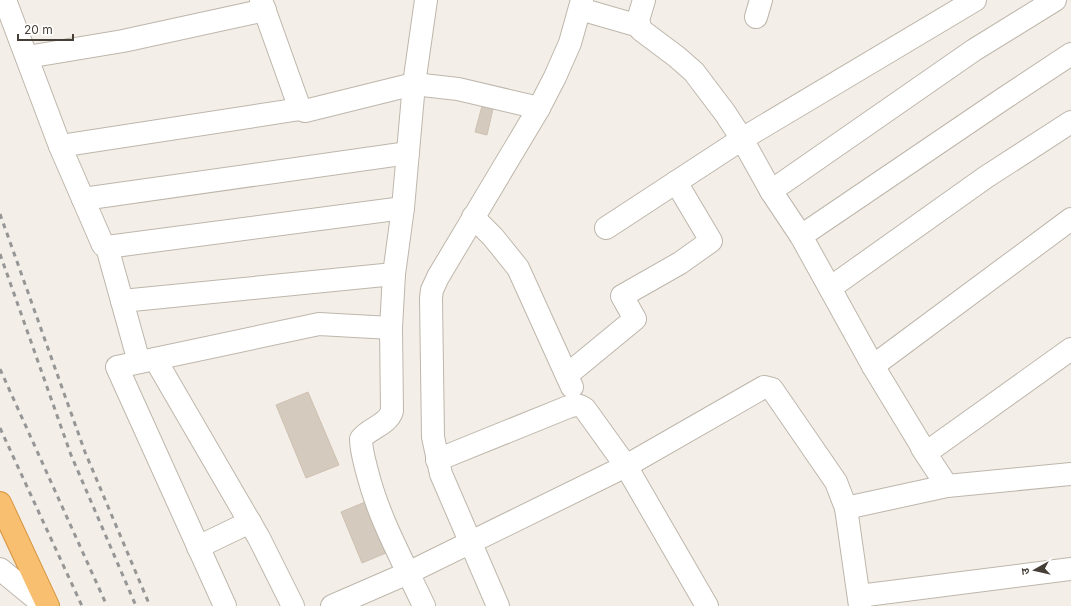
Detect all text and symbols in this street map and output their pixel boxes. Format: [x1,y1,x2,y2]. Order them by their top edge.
scale bar [18,16,73,42]
text: 20 m [24,22,53,37]
north arrow [1015,550,1055,590]
text: उ [1018,567,1032,576]

